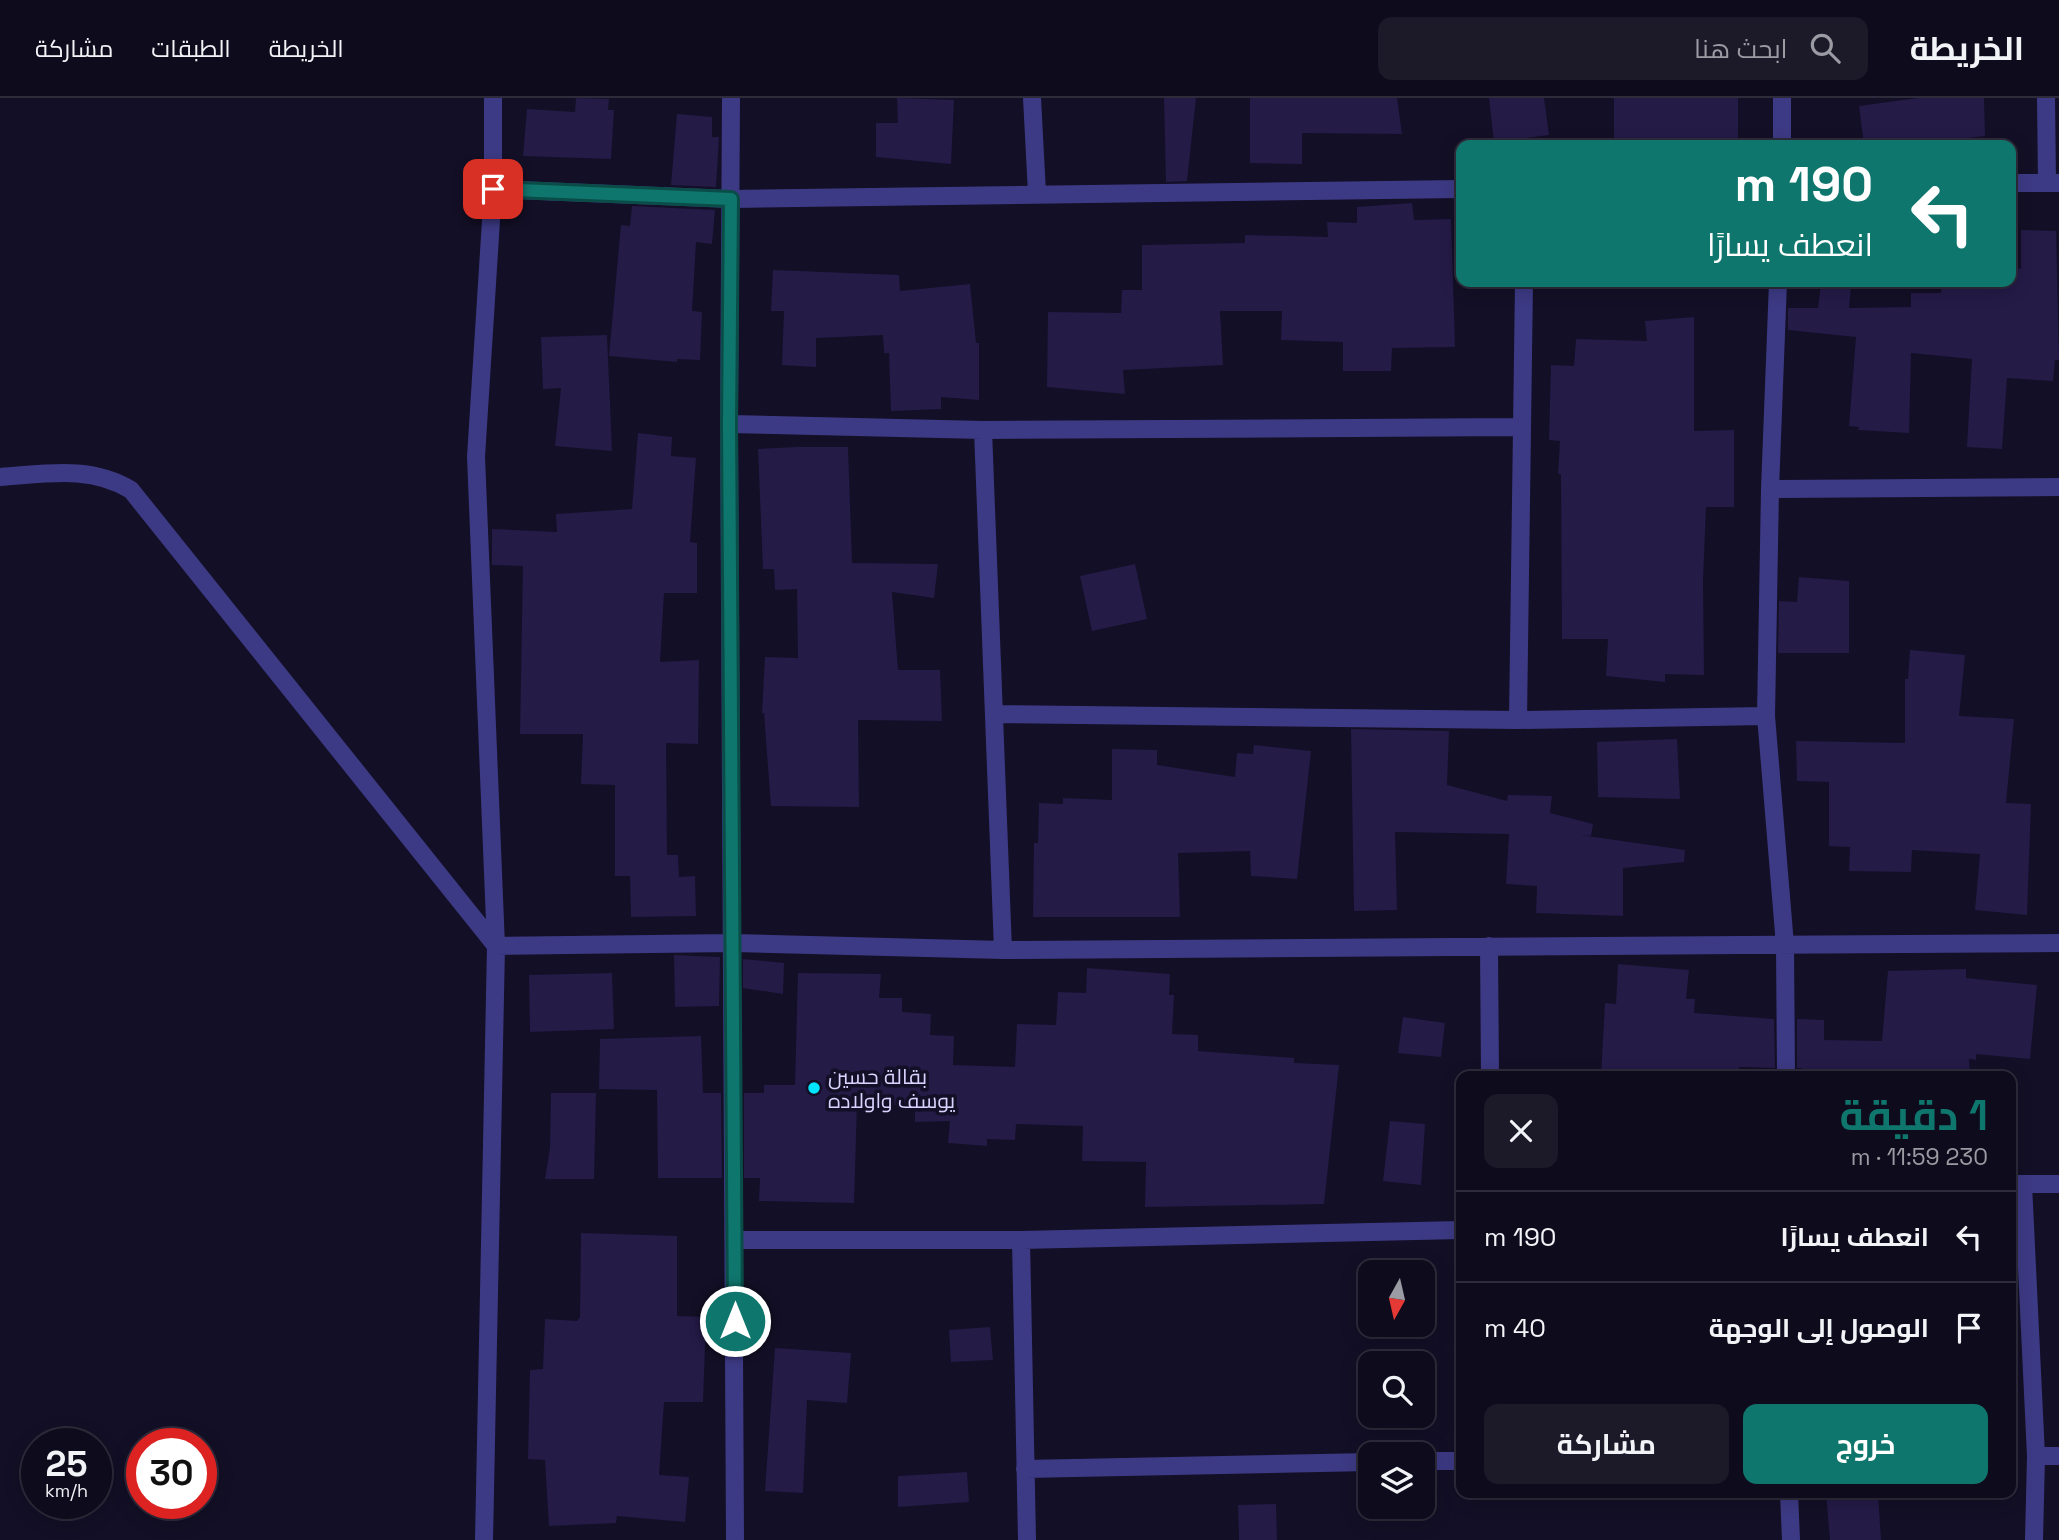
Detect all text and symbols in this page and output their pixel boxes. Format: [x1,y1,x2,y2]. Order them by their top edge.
search box [1378,17,1868,80]
text: الخريطة [1910,28,2024,70]
icon: search [1806,29,1844,67]
text: ابحث هنا [1694,32,1788,66]
text: مشاركة [35,33,113,64]
text: الطبقات [151,33,231,64]
text: الخريطة [269,33,344,64]
text: 190 m [1735,153,1873,215]
pin [463,159,523,219]
icon: left [1897,168,1988,259]
icon: arrive [474,170,512,208]
text: انعطف يسارًا [1707,225,1873,265]
place label: بقالة حسين يوسف واولاده [828,1063,956,1114]
marker: بقالة حسين يوسف واولاده [806,1080,822,1096]
text: 1 دقيقة [1840,1089,1988,1142]
button: close [1484,1094,1558,1168]
text: 230 m · 11:59 [1851,1142,1988,1172]
icon: left [1950,1218,1988,1256]
text: 190 m [1484,1220,1557,1254]
text: انعطف يسارًا [1781,1220,1929,1254]
north arrow [1358,1260,1435,1337]
map controls [1358,1260,1435,1519]
position arrow [698,1284,772,1358]
icon: arrive [1950,1309,1988,1347]
text: 40 m [1484,1311,1546,1345]
text: الوصول إلى الوجهة [1709,1311,1929,1345]
button: search [1358,1351,1435,1428]
button: مشاركة [1484,1404,1729,1484]
button: خروج [1743,1404,1988,1484]
speed limit sign: 30 [126,1428,217,1519]
text: 25 [46,1442,87,1486]
button: layers [1358,1442,1435,1519]
text: km/h [45,1479,88,1502]

